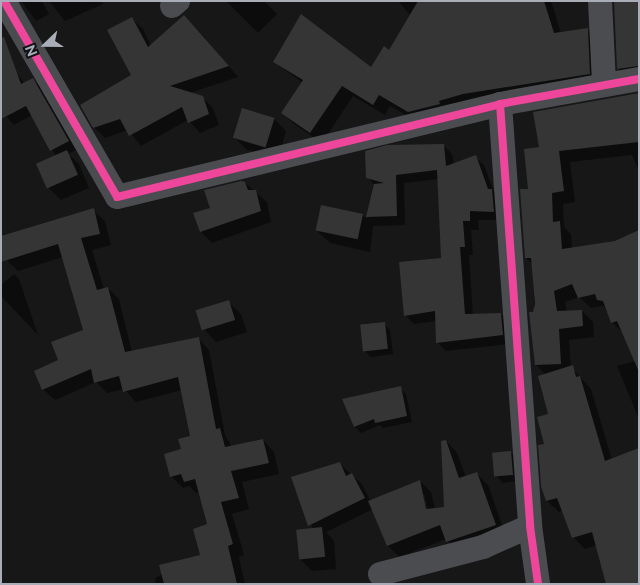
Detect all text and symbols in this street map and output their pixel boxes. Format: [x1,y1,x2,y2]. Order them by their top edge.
north arrow [20,20,70,70]
text: N [22,43,41,59]

